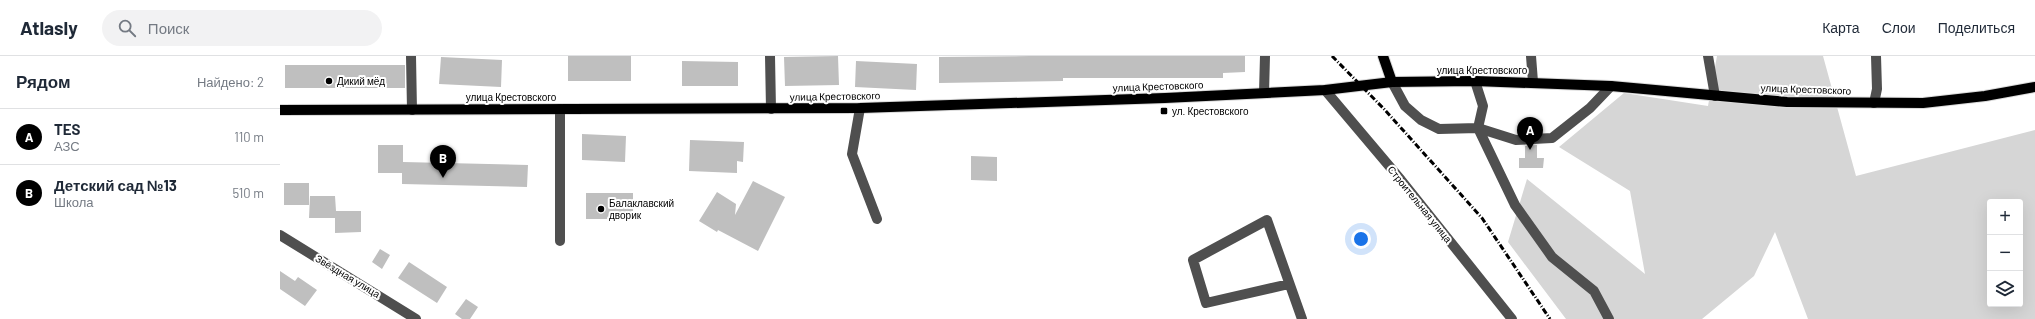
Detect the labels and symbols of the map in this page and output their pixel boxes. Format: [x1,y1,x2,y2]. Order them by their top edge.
street label: улица Крестовского [1437,64,1528,76]
place label: Дикий мёд [337,75,385,87]
marker: Дикий мёд [324,76,334,86]
street label: улица Крестовского [1112,78,1204,94]
street label: улица Крестовского [1760,81,1852,97]
street label: улица Крестовского [790,89,881,103]
street label: улица Крестовского [466,91,557,103]
place label: ул. Крестовского [1172,105,1249,117]
marker: ул. Крестовского [1159,106,1169,116]
pin: A [1517,117,1543,150]
pin: B [430,145,456,178]
street label: Строительная улица [1385,163,1455,245]
place label: Балаклавский дворик [609,197,674,221]
marker: Балаклавский дворик [596,204,606,214]
your location [1351,229,1371,249]
street label: Звёздная улица [314,252,383,300]

